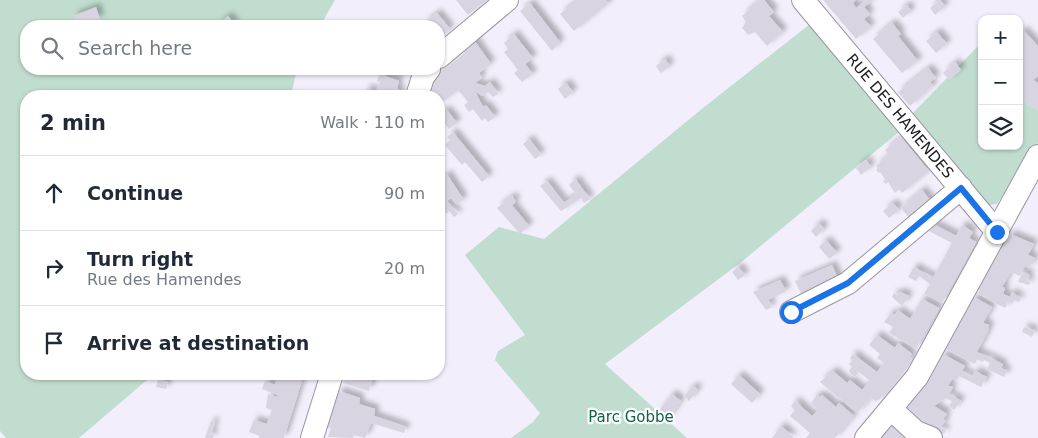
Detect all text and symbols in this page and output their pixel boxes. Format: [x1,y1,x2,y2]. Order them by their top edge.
map controls [978,15,1023,150]
button: + [978,15,1023,60]
search box [20,20,445,75]
icon: search [38,34,66,62]
text: Search here [78,37,192,59]
street label: RUE DES HAMENDES [843,50,957,182]
button: − [978,60,1023,105]
button: layers [978,105,1023,150]
text: 2 min [40,111,106,135]
text: Walk · 110 m [320,113,425,132]
icon: ahead [40,179,68,207]
text: Continue [87,182,183,204]
text: 90 m [384,184,425,203]
route end [986,221,1009,244]
text: Turn right [87,248,193,270]
icon: right [40,254,68,282]
text: 20 m [384,259,425,278]
text: Rue des Hamendes [87,270,242,289]
route start [780,301,803,324]
icon: arrive [40,329,68,357]
text: Arrive at destination [87,332,309,354]
park label: Parc Gobbe [588,408,674,426]

